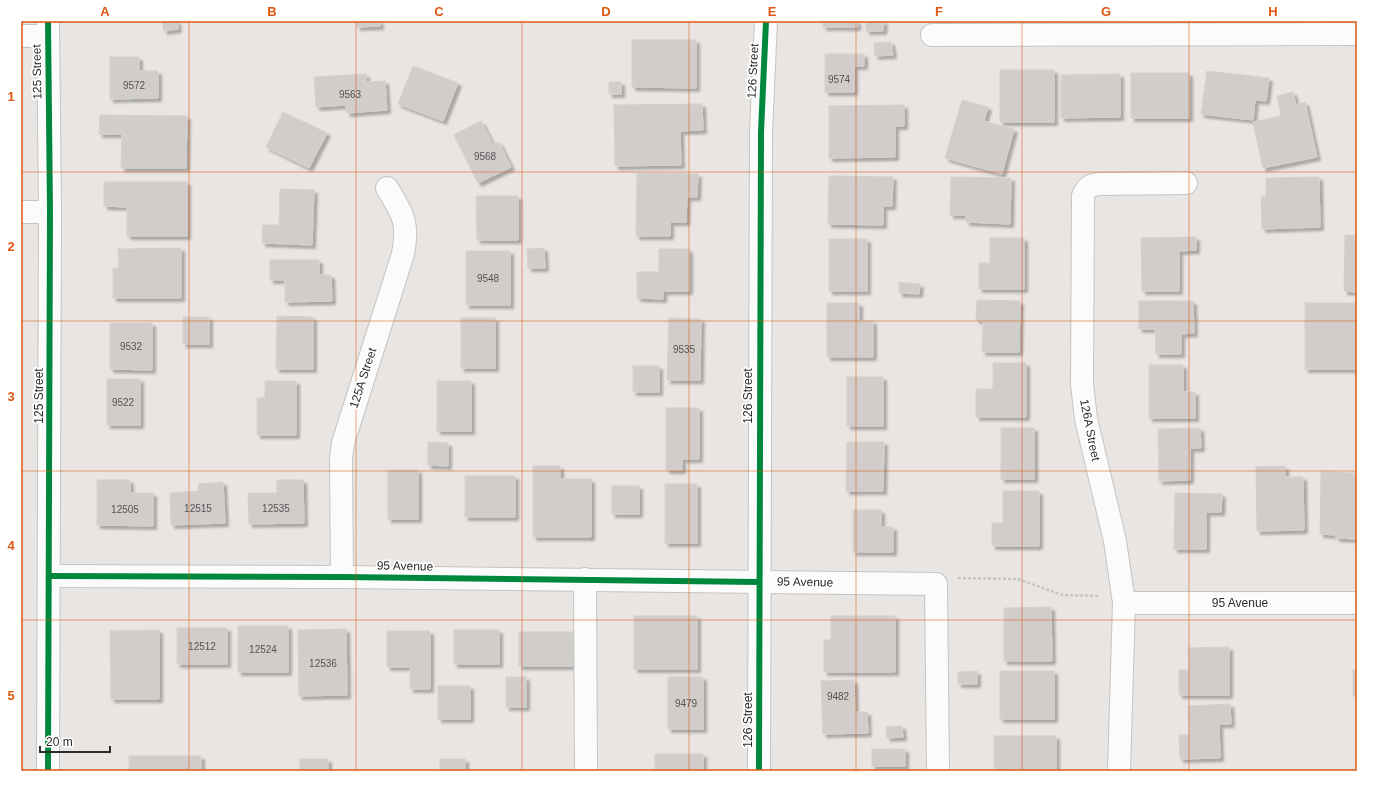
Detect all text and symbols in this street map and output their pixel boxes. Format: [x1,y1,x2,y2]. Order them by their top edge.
text: A [100,4,110,19]
text: B [267,4,277,19]
text: C [434,4,444,19]
text: D [601,4,611,19]
text: E [768,4,777,19]
text: F [935,4,943,19]
text: G [1101,4,1111,19]
text: H [1268,4,1278,19]
street label: 126 Street [745,42,761,99]
street label: 125 Street [30,44,44,100]
house number: 9574 [828,74,851,85]
house number: 9572 [123,80,146,91]
text: 1 [7,89,15,104]
house number: 9563 [339,89,362,100]
house number: 9568 [474,151,497,162]
text: 2 [7,239,15,254]
house number: 9548 [477,273,500,284]
house number: 9532 [120,341,143,352]
house number: 9535 [673,344,696,355]
street label: 125A Street [347,345,380,410]
street label: 125 Street [32,368,46,424]
street label: 126 Street [741,368,755,424]
text: 3 [7,389,15,404]
house number: 9522 [112,397,135,408]
street label: 126A Street [1077,398,1103,463]
house number: 12515 [184,503,212,514]
house number: 12535 [262,503,290,514]
house number: 12505 [111,504,139,515]
text: 4 [7,538,15,553]
street label: 95 Avenue [377,559,434,573]
street label: 95 Avenue [777,575,834,589]
street label: 95 Avenue [1212,596,1269,610]
house number: 12512 [188,641,216,652]
house number: 12524 [249,644,277,655]
house number: 12536 [309,658,337,669]
text: 5 [7,688,15,703]
house number: 9482 [827,691,850,702]
street label: 126 Street [741,692,755,748]
house number: 9479 [675,698,698,709]
scale bar [40,728,110,754]
text: 20 m [46,735,73,749]

